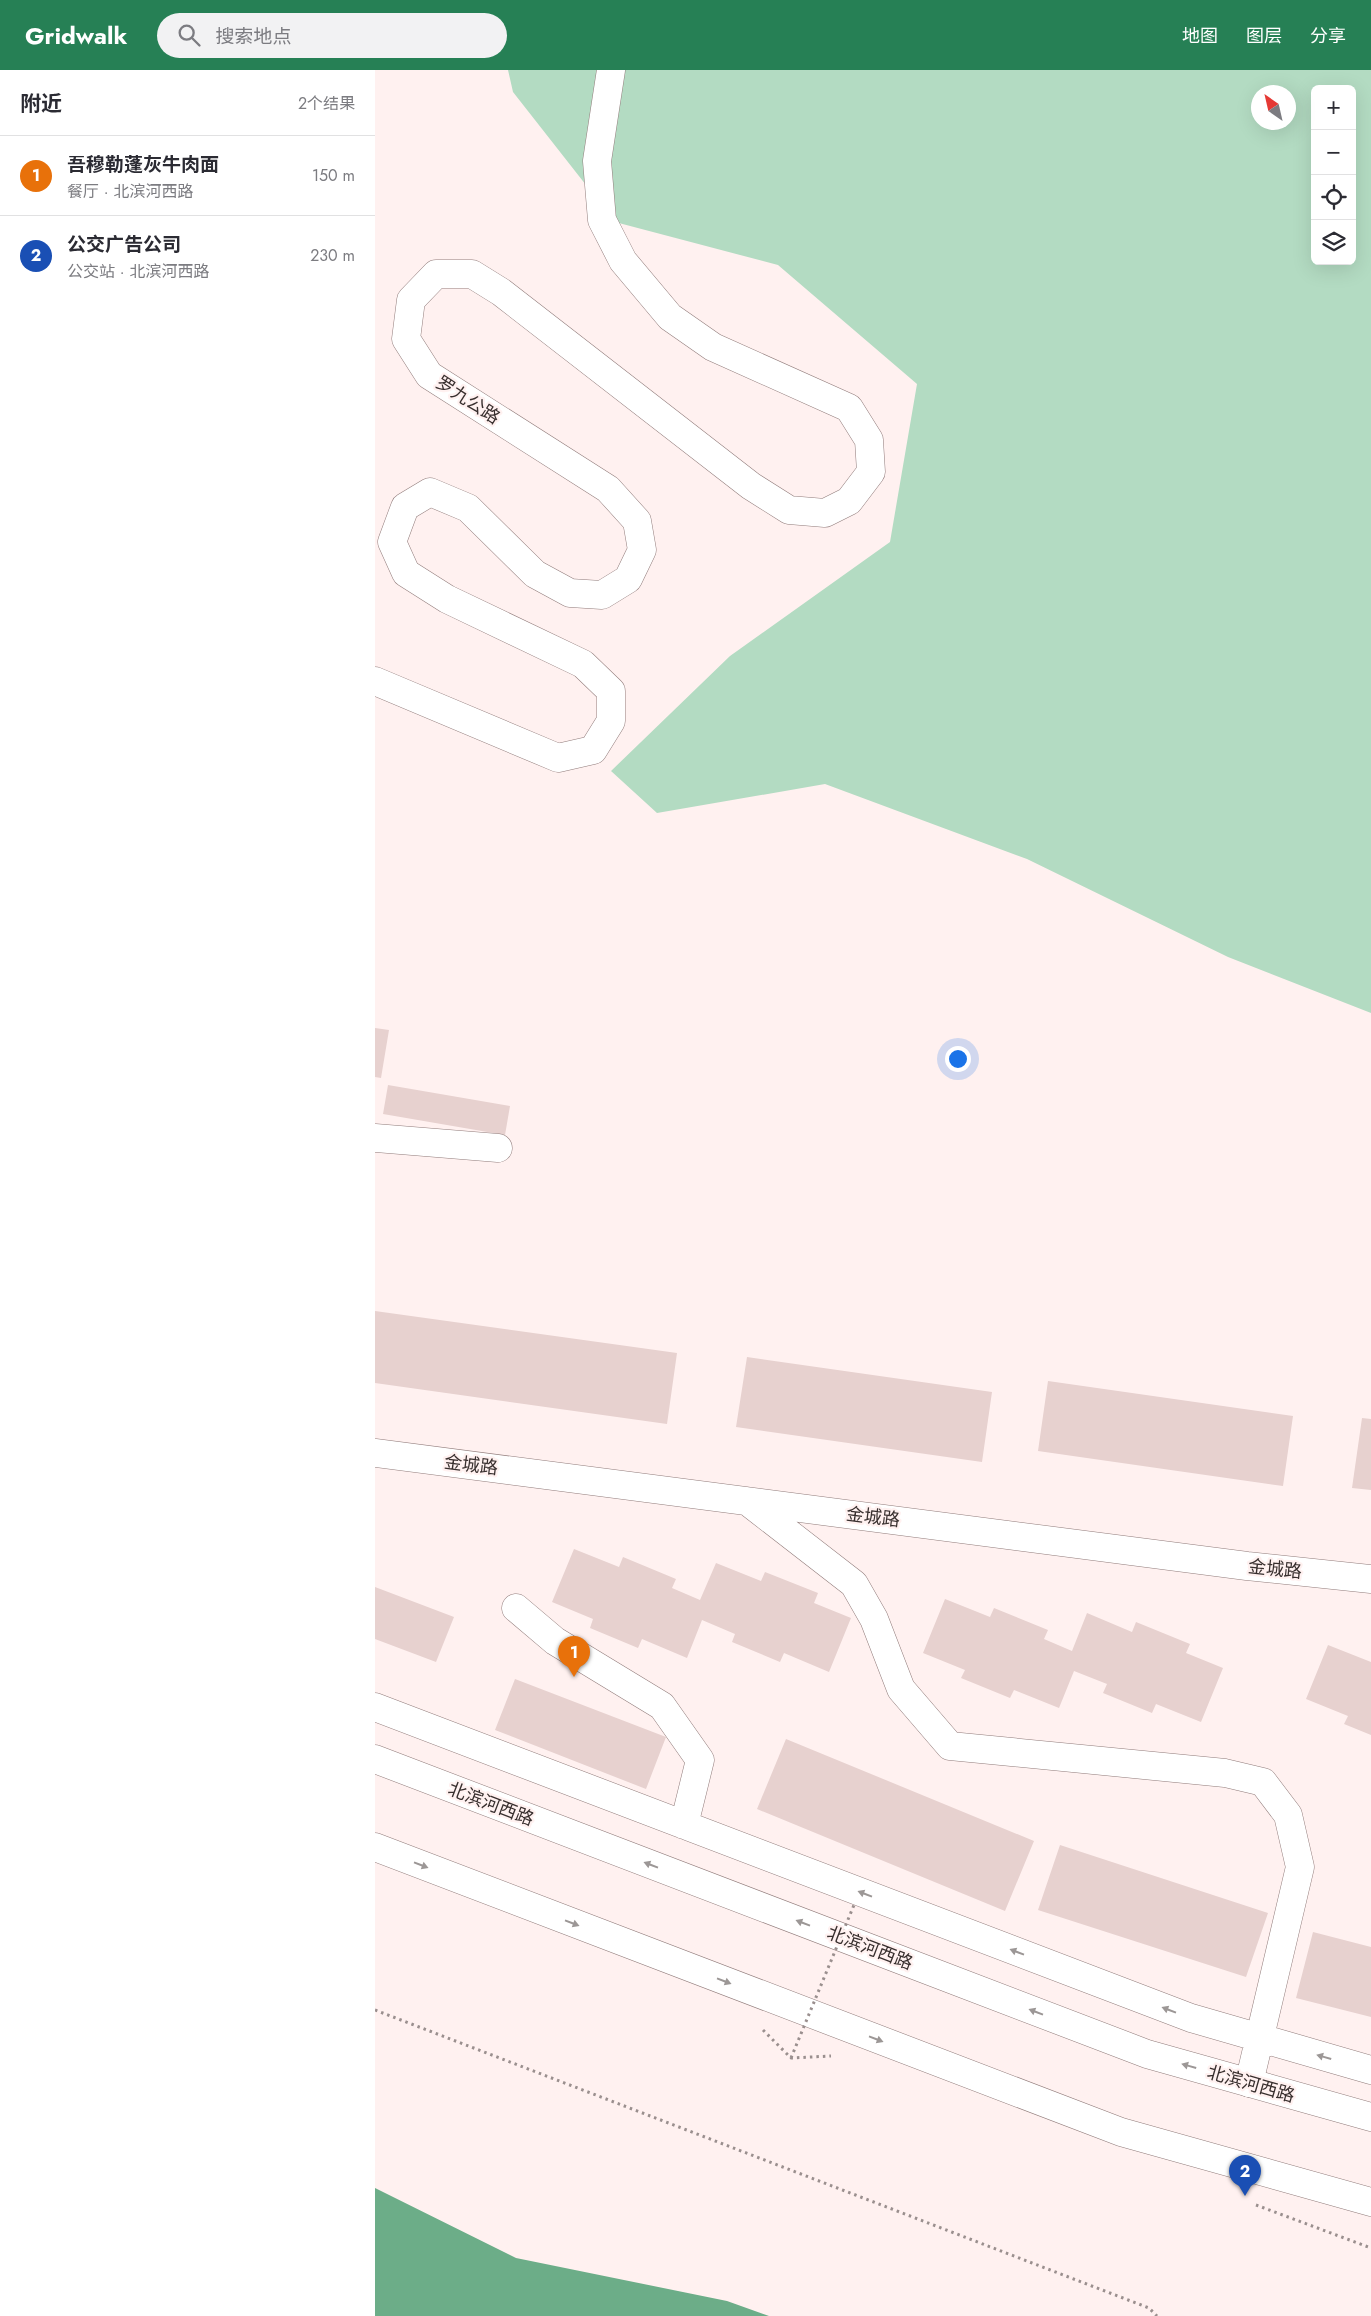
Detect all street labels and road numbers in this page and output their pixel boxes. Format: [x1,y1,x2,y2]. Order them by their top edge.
street label: 罗九公路 [431,369,505,431]
street label: 金城路 [443,1449,499,1481]
street label: 金城路 [845,1501,901,1533]
street label: 金城路 [1247,1553,1303,1585]
street label: 北滨河西路 [444,1776,538,1832]
street label: 北滨河西路 [823,1920,917,1976]
street label: 北滨河西路 [1204,2059,1298,2109]

